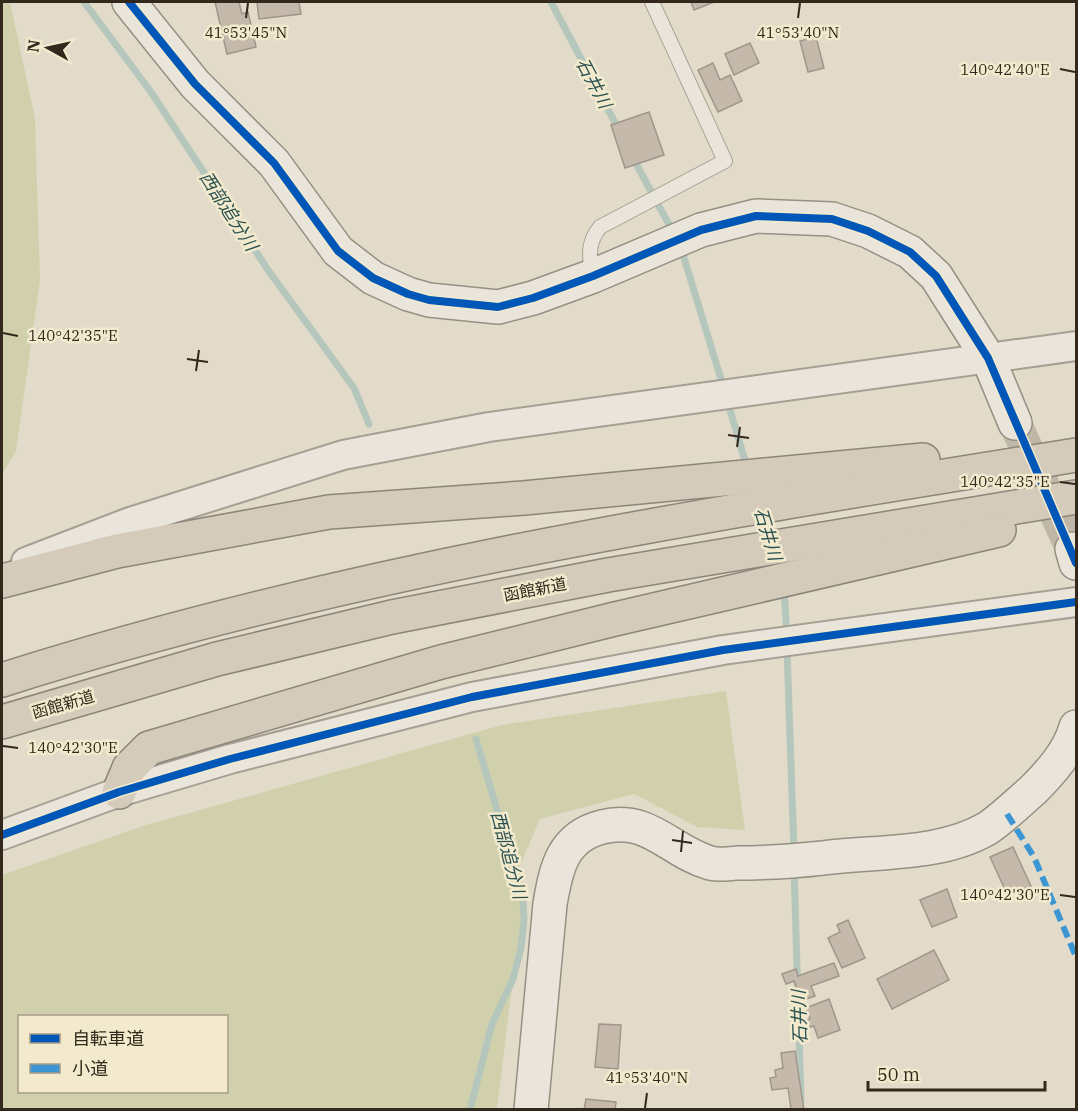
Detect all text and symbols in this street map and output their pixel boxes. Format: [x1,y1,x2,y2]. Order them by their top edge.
north arrow [18,18,78,78]
text: 41°53'45"N [205,23,287,42]
text: 41°53'40"N [757,23,839,42]
text: N [22,38,44,54]
water label: 石井川 [571,54,618,114]
text: 140°42'40"E [960,60,1050,79]
water label: 西部追分川 [195,167,264,257]
text: 140°42'35"E [28,326,118,345]
text: 140°42'35"E [960,472,1050,491]
water label: 石井川 [749,505,787,565]
street label: 函館新道 [502,573,568,605]
street label: 函館新道 [29,686,97,722]
text: 140°42'30"E [28,738,118,757]
water label: 西部追分川 [486,809,532,903]
text: 140°42'30"E [960,885,1050,904]
water label: 石井川 [786,988,811,1044]
legend [18,1015,228,1093]
text: 自転車道 [72,1027,144,1050]
scale bar [868,1054,1045,1092]
text: 小道 [72,1057,108,1080]
text: 50 m [877,1063,920,1086]
text: 41°53'40"N [606,1068,688,1087]

